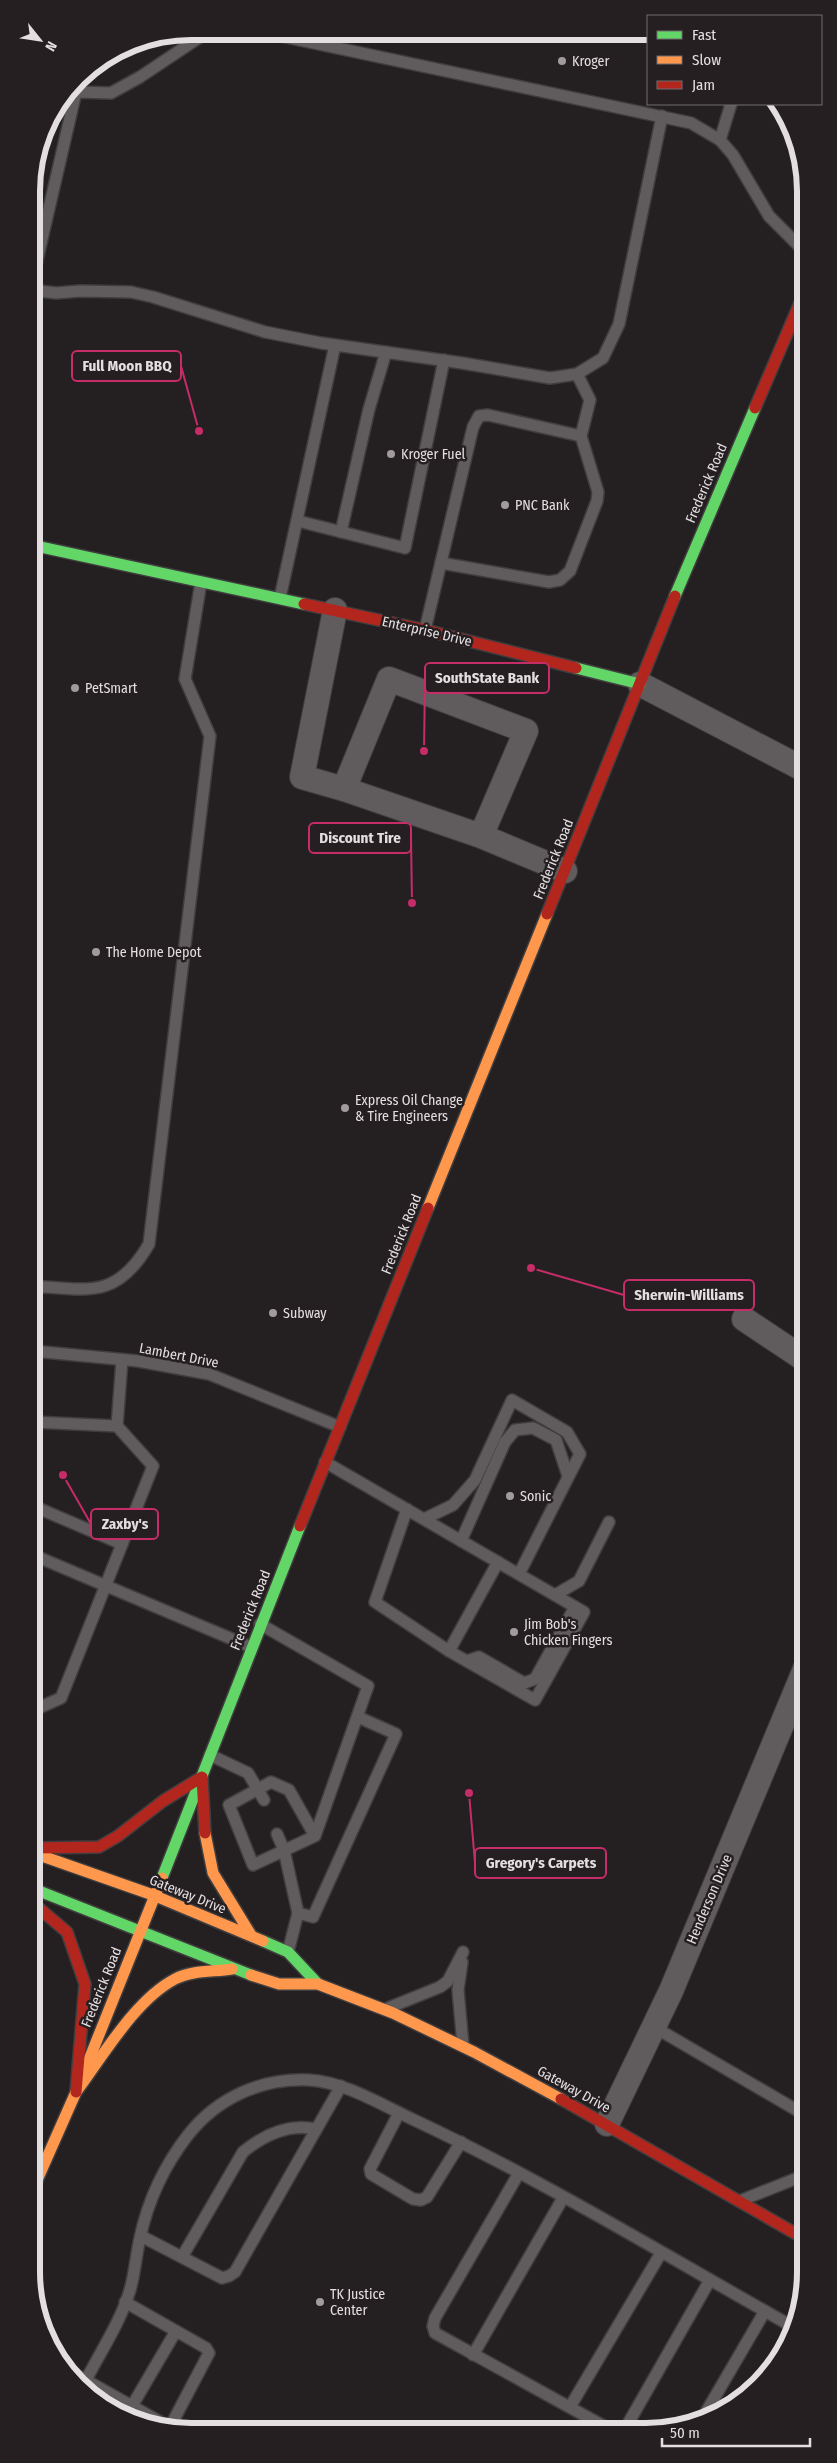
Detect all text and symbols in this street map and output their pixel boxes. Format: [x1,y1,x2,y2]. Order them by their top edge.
north arrow [15,15,65,65]
legend [647,15,822,105]
text: Fast [692,26,716,44]
text: N [41,38,60,54]
text: Slow [692,51,721,69]
place label: Kroger [572,53,610,70]
marker: Kroger [556,55,568,67]
text: Jam [692,76,715,94]
callout: Full Moon BBQ [72,351,181,381]
text: Full Moon BBQ [82,357,172,375]
street label: Frederick Road [682,441,731,526]
place label: Kroger Fuel [401,446,466,463]
marker: Kroger Fuel [385,448,397,460]
place label: PNC Bank [515,497,570,514]
marker: PNC Bank [499,499,511,511]
street label: Enterprise Drive [380,613,474,650]
callout: SouthState Bank [425,663,549,693]
text: SouthState Bank [435,669,539,687]
place label: PetSmart [85,680,138,697]
marker: PetSmart [69,682,81,694]
street label: Frederick Road [530,817,577,902]
callout: Discount Tire [309,823,411,853]
text: Discount Tire [319,829,401,847]
place label: The Home Depot [106,944,202,961]
marker: The Home Depot [90,946,102,958]
place label: Express Oil Change & Tire Engineers [355,1092,463,1125]
marker: Express Oil Change & Tire Engineers [339,1102,351,1114]
street label: Frederick Road [378,1192,425,1277]
callout: Sherwin-Williams [624,1280,754,1310]
text: Sherwin-Williams [634,1286,744,1304]
place label: Subway [283,1305,327,1322]
marker: Subway [267,1307,279,1319]
street label: Lambert Drive [138,1339,220,1372]
place label: Sonic [520,1488,551,1505]
marker: Sonic [504,1490,516,1502]
callout: Zaxby's [91,1509,158,1539]
text: Zaxby's [102,1515,149,1533]
street label: Frederick Road [227,1568,274,1653]
place label: Jim Bob's Chicken Fingers [524,1616,612,1649]
marker: Jim Bob's Chicken Fingers [508,1626,520,1638]
callout: Gregory's Carpets [475,1848,606,1878]
street label: Henderson Drive [683,1852,736,1946]
text: Gregory's Carpets [486,1854,597,1872]
street label: Gateway Drive [147,1871,229,1918]
street label: Frederick Road [78,1945,125,2030]
street label: Gateway Drive [534,2062,613,2117]
place label: TK Justice Center [330,2286,385,2319]
marker: TK Justice Center [314,2296,326,2308]
scale bar [662,2416,810,2448]
text: 50 m [670,2424,700,2442]

